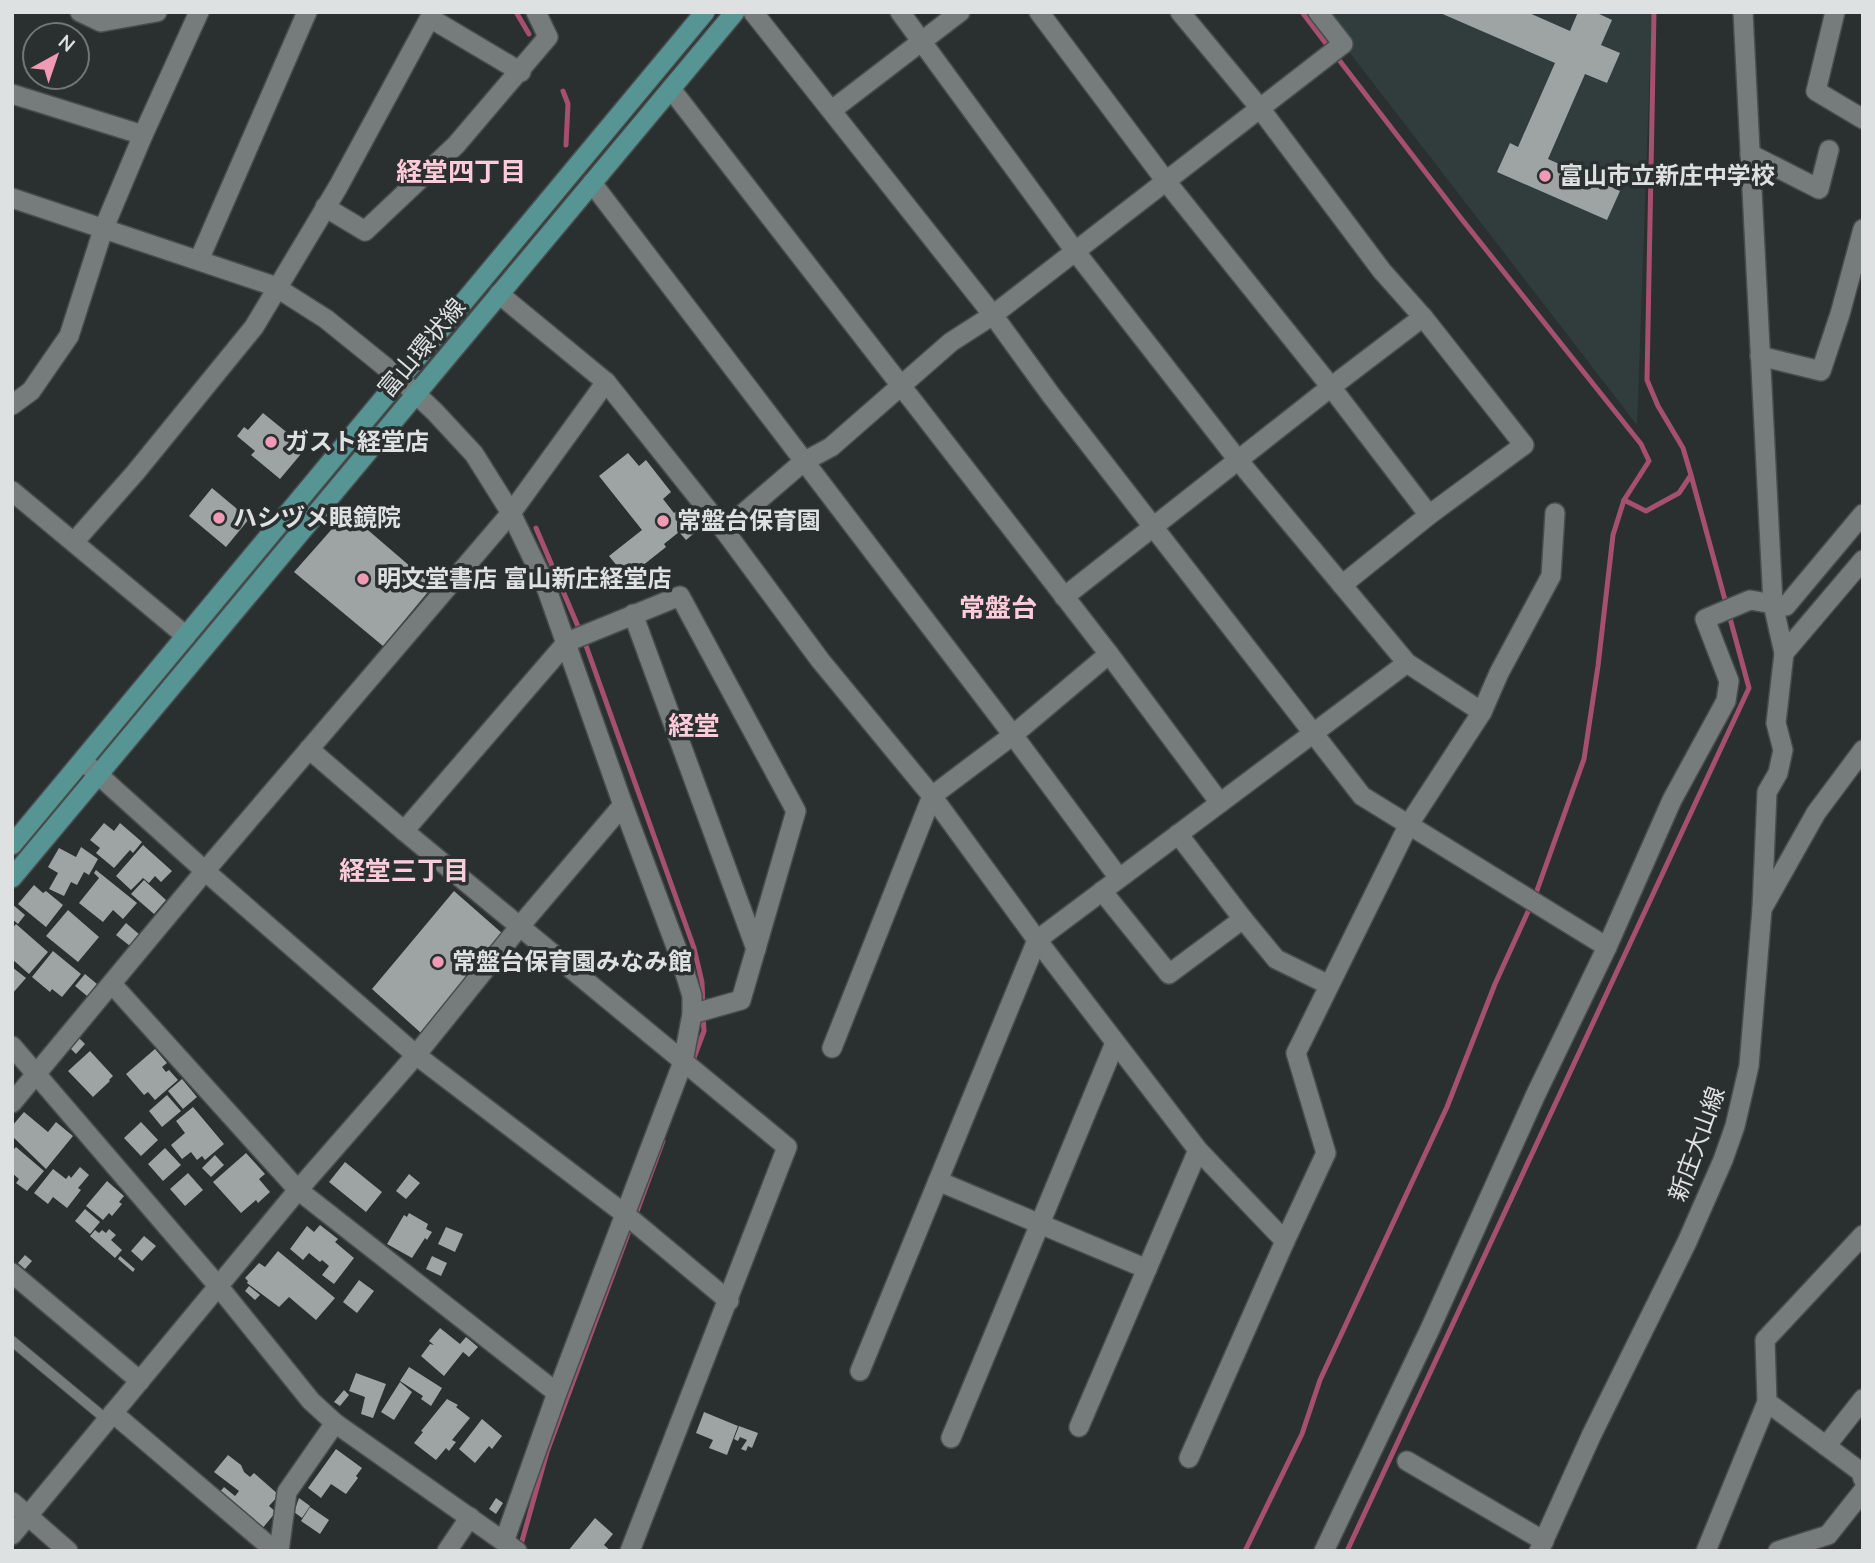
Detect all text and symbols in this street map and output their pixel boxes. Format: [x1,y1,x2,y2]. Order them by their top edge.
north arrow [21,21,91,91]
text: N [52,29,80,58]
district label: 経堂四丁目 [396,155,526,190]
place label: 富山市立新庄中学校 [1559,160,1775,192]
marker: 富山市立新庄中学校 [1537,168,1553,184]
street label: 富山環状線 [371,292,473,404]
place label: ガスト経堂店 [285,426,429,458]
marker: ガスト経堂店 [263,434,279,450]
place label: ハシヅメ眼鏡院 [233,502,401,534]
place label: 常盤台保育園 [677,505,821,537]
marker: ハシヅメ眼鏡院 [211,510,227,526]
marker: 常盤台保育園 [655,513,671,529]
place label: 明文堂書店 富山新庄経堂店 [377,563,671,595]
marker: 明文堂書店 富山新庄経堂店 [355,571,371,587]
district label: 常盤台 [959,591,1037,626]
district label: 経堂 [668,709,720,744]
district label: 経堂三丁目 [339,854,469,889]
place label: 常盤台保育園みなみ館 [452,946,692,978]
marker: 常盤台保育園みなみ館 [430,954,446,970]
street label: 新庄大山線 [1661,1082,1733,1206]

